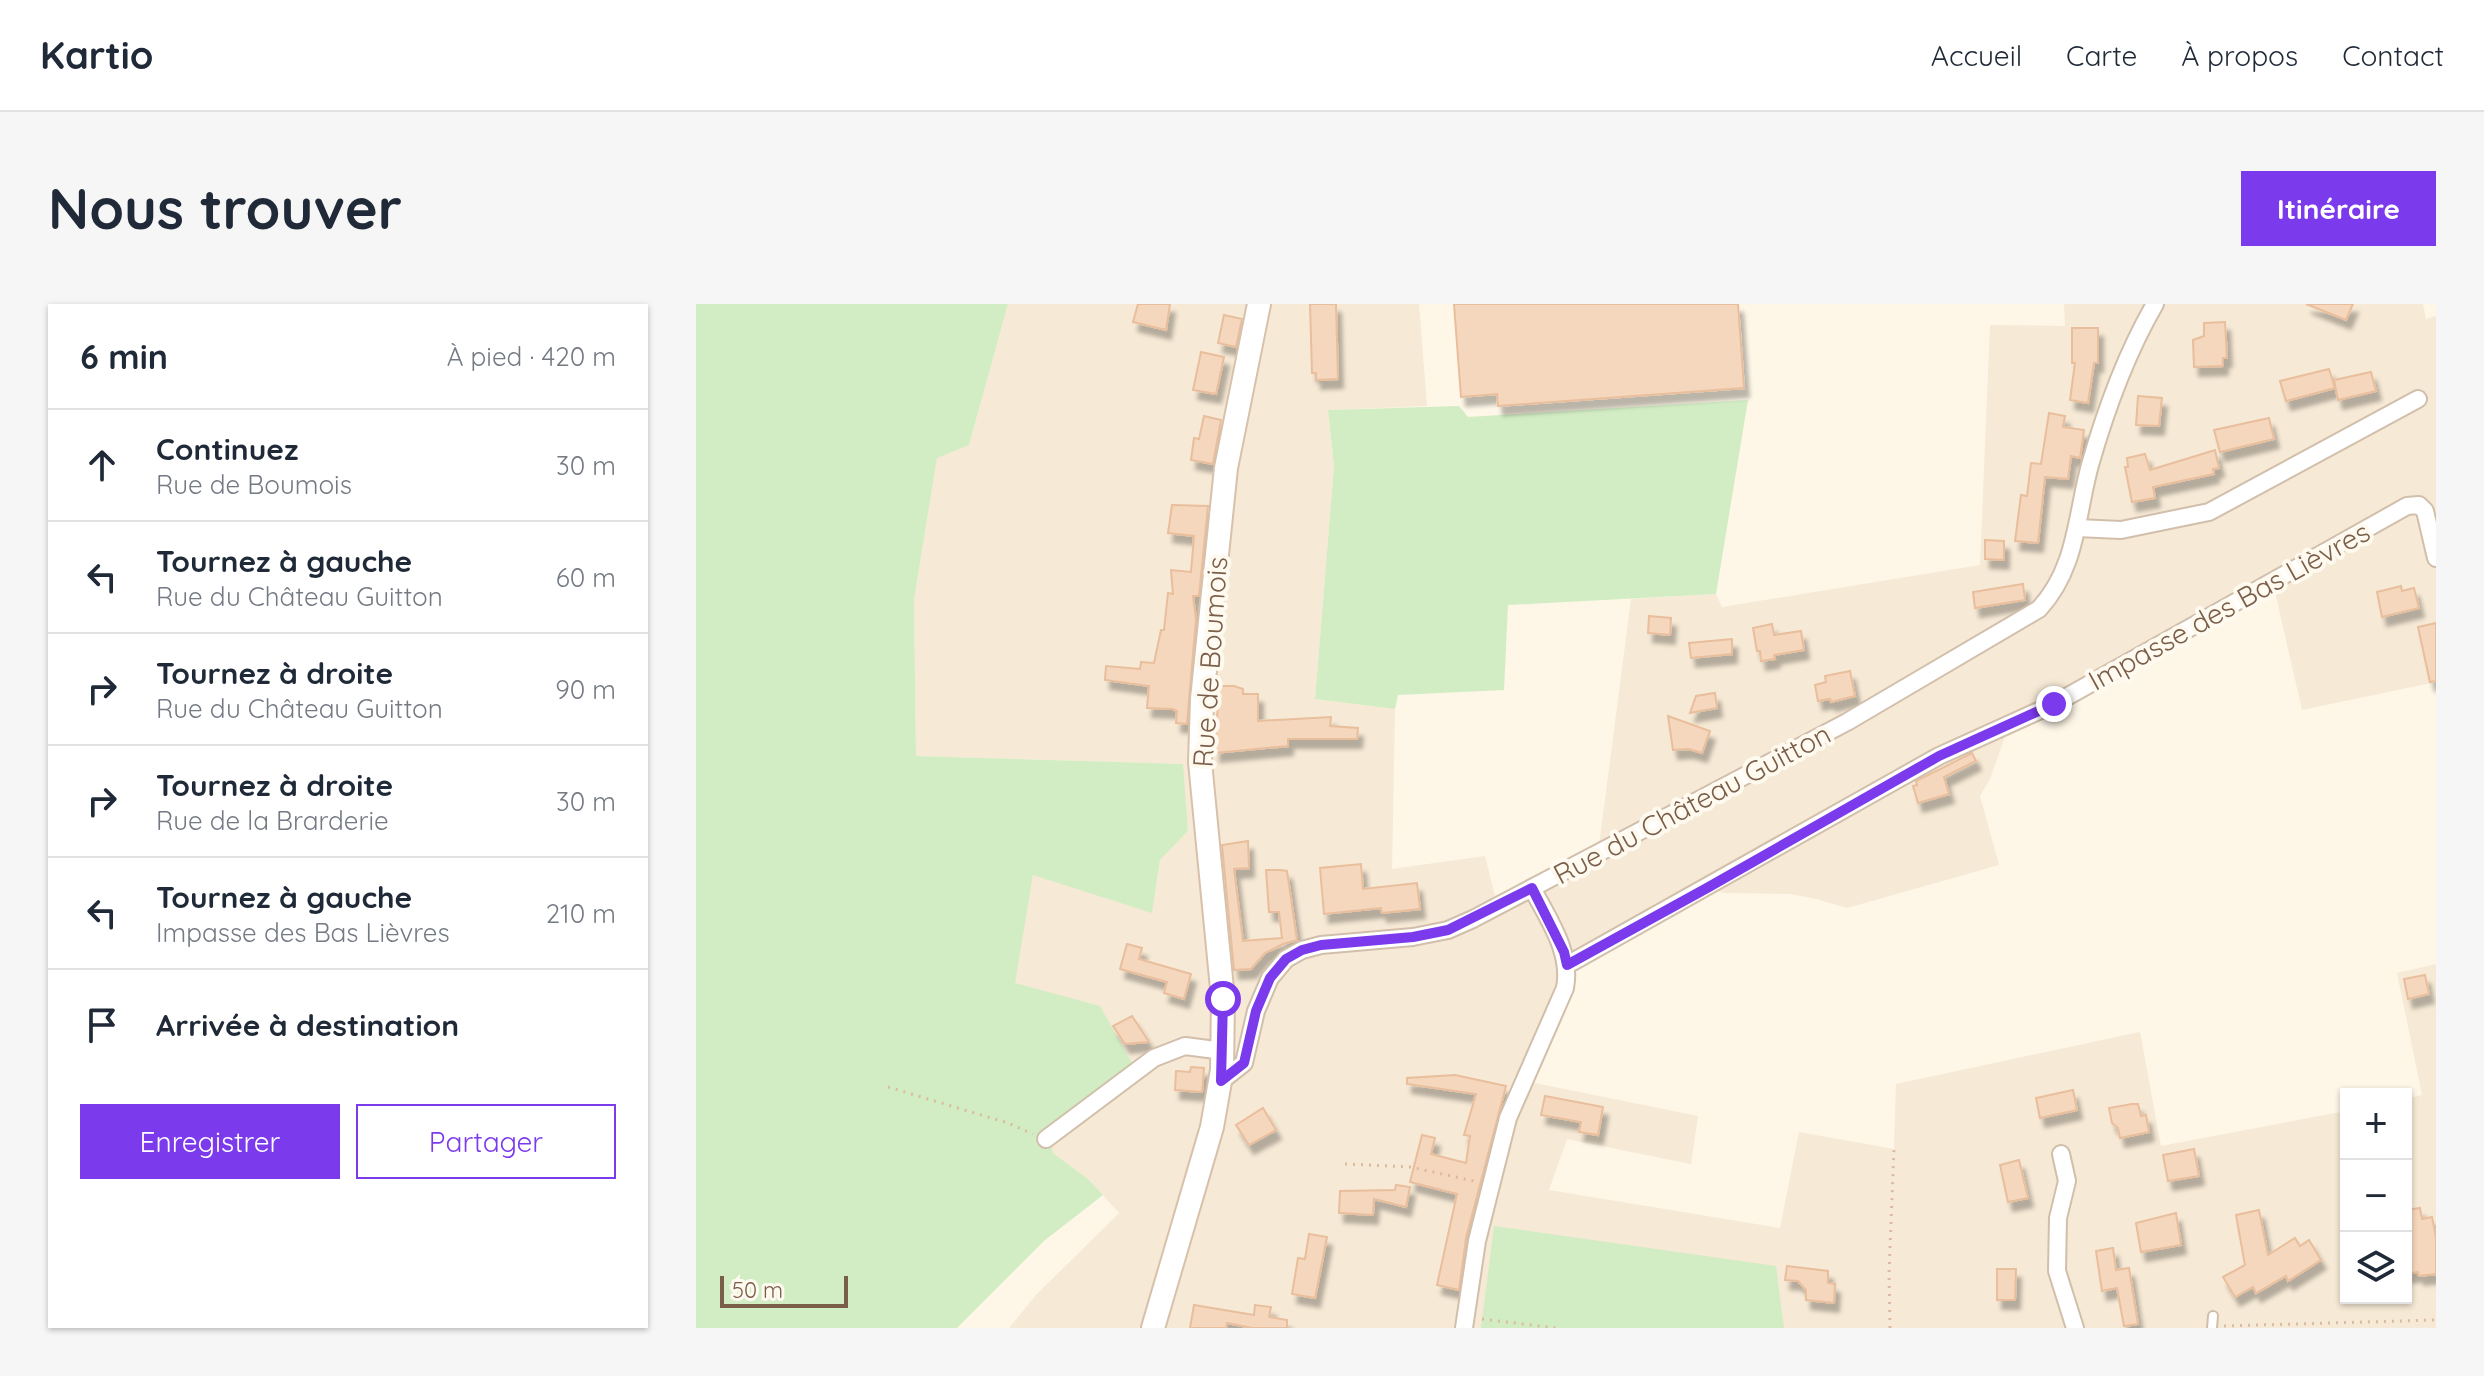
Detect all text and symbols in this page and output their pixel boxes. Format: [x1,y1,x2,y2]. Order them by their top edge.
text: Kartio [40,31,153,79]
text: Accueil [1931,38,2022,73]
text: Carte [2066,38,2137,73]
text: À propos [2181,38,2298,73]
text: Contact [2342,38,2444,73]
button: Itinéraire [2241,171,2436,246]
text: Nous trouver [48,173,402,243]
text: 6 min [80,335,168,378]
text: À pied · 420 m [447,340,616,373]
text: Continuez [156,430,298,468]
icon: ahead [80,443,124,487]
text: 30 m [556,449,616,482]
text: Rue de Boumois [156,468,352,501]
street label: Impasse des Bas Lièvres [2082,514,2376,698]
text: Tournez à gauche [156,542,412,580]
icon: left [80,555,124,599]
street label: Rue de Boumois [1185,556,1234,768]
text: 60 m [556,561,616,594]
text: Rue du Château Guitton [156,580,443,613]
text: Tournez à droite [156,654,393,692]
icon: right [80,667,124,711]
text: 90 m [555,673,616,706]
route end [2036,686,2072,722]
text: Rue du Château Guitton [156,692,443,725]
street label: Rue du Château Guitton [1547,716,1836,892]
text: Tournez à droite [156,766,393,804]
icon: right [80,779,124,823]
text: 30 m [556,785,616,818]
text: Rue de la Brarderie [156,804,389,837]
text: Tournez à gauche [156,878,412,916]
icon: left [80,891,124,935]
text: 210 m [546,897,616,930]
text: Impasse des Bas Lièvres [156,916,450,949]
route start [1205,981,1241,1017]
icon: arrive [80,1003,124,1047]
text: Arrivée à destination [156,1006,459,1044]
map controls [2340,1088,2412,1304]
button: + [2340,1088,2412,1160]
button: Enregistrer [80,1104,340,1179]
button: Partager [356,1104,616,1179]
button: − [2340,1160,2412,1232]
button: layers [2340,1232,2412,1304]
scale bar [720,1272,848,1308]
text: 50 m [732,1276,783,1304]

